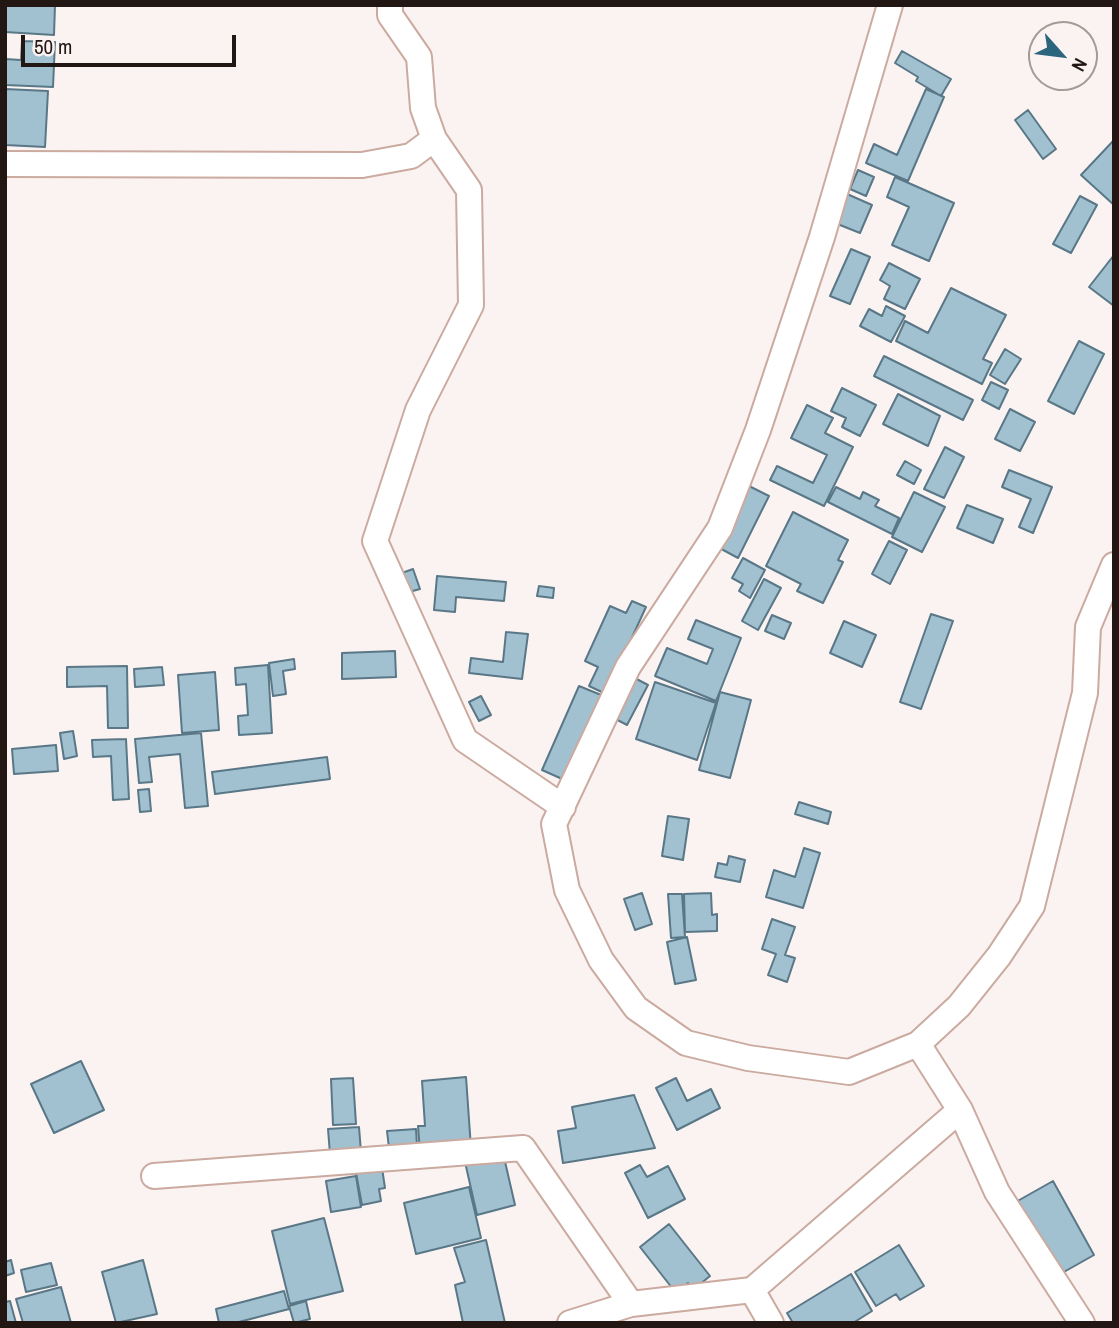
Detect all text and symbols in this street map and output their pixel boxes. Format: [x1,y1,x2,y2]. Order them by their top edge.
scale bar [24,21,240,65]
north arrow [1028,21,1098,91]
text: 50 m [34,32,72,61]
text: N [1066,54,1094,76]

